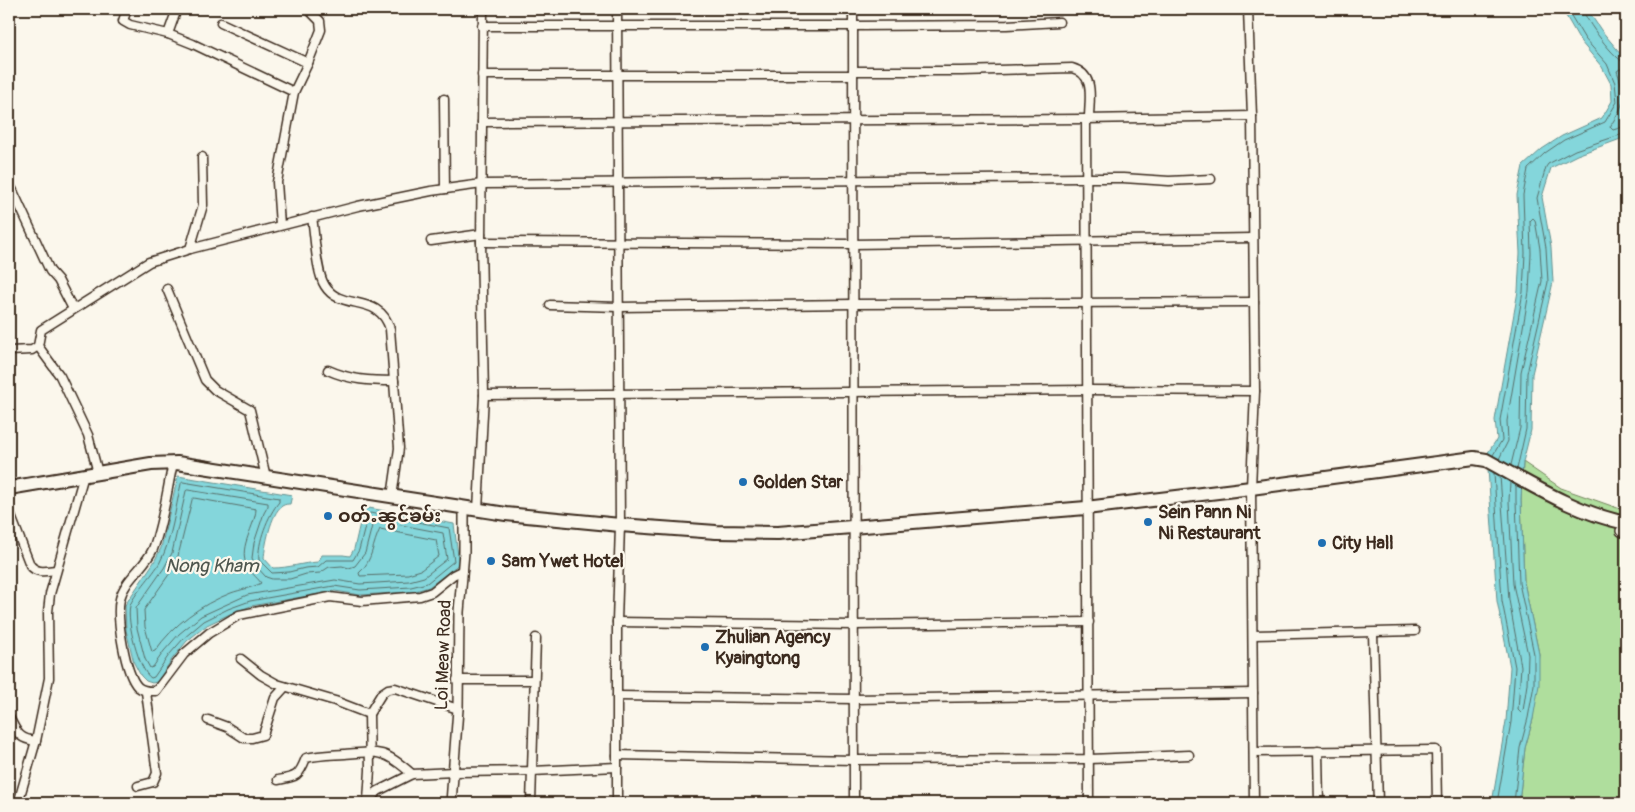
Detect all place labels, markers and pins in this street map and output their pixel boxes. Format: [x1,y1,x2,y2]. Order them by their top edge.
place label: Golden Star [753,471,844,494]
marker: Golden Star [737,476,749,488]
place label: Sein Pann Ni Ni Restaurant [1158,501,1261,545]
place label: ဝတ်ႉၼွင်ၶမ်း [338,504,441,530]
marker: ဝတ်ႉၼွင်ၶမ်း [322,510,334,522]
marker: Sein Pann Ni Ni Restaurant [1142,516,1154,528]
place label: City Hall [1332,532,1394,555]
marker: City Hall [1316,537,1328,549]
place label: Sam Ywet Hotel [501,550,624,573]
marker: Sam Ywet Hotel [485,555,497,567]
place label: Zhulian Agency Kyaingtong [715,626,831,670]
marker: Zhulian Agency Kyaingtong [699,641,711,653]

